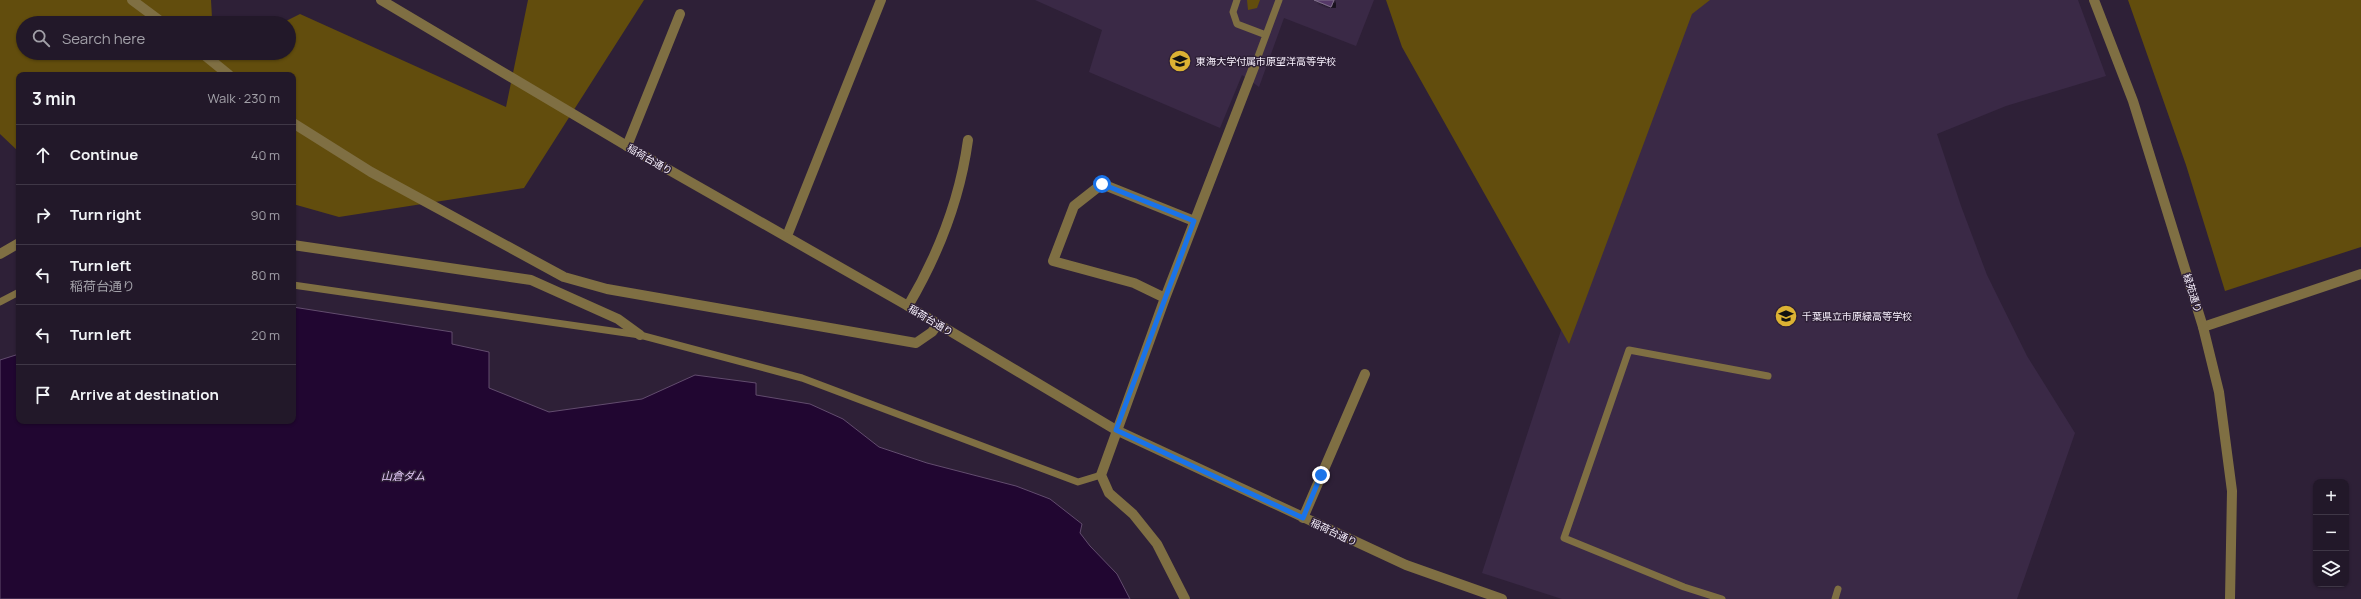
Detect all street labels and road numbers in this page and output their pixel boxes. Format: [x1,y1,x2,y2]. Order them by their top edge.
street label: 稲荷台通り [625,140,675,178]
street label: 緑苑通り [2180,272,2206,314]
street label: 稲荷台通り [906,301,956,339]
street label: 稲荷台通り [1308,515,1360,549]

